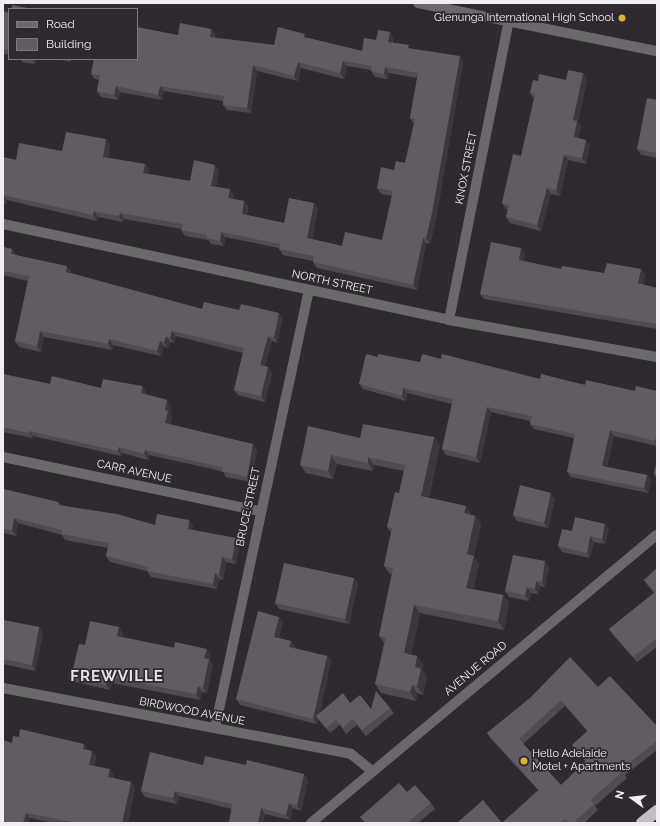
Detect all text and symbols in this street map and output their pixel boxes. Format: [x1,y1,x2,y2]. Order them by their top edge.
legend [8,8,138,60]
place label: Glenunga International High School [434,11,614,25]
marker: Glenunga International High School [617,13,627,23]
text: Road [46,17,75,31]
text: Building [46,37,92,51]
street label: KNOX STREET [453,130,481,206]
street label: NORTH STREET [290,268,374,298]
street label: CARR AVENUE [95,458,173,486]
street label: BRUCE STREET [234,466,264,548]
street label: AVENUE ROAD [442,639,510,699]
district label: FREWVILLE [70,668,164,686]
street label: BIRDWOOD AVENUE [138,695,246,729]
place label: Hello Adelaide Motel + Apartments [532,748,631,774]
marker: Hello Adelaide Motel + Apartments [519,756,529,766]
north arrow [612,778,652,818]
text: N [613,789,627,801]

